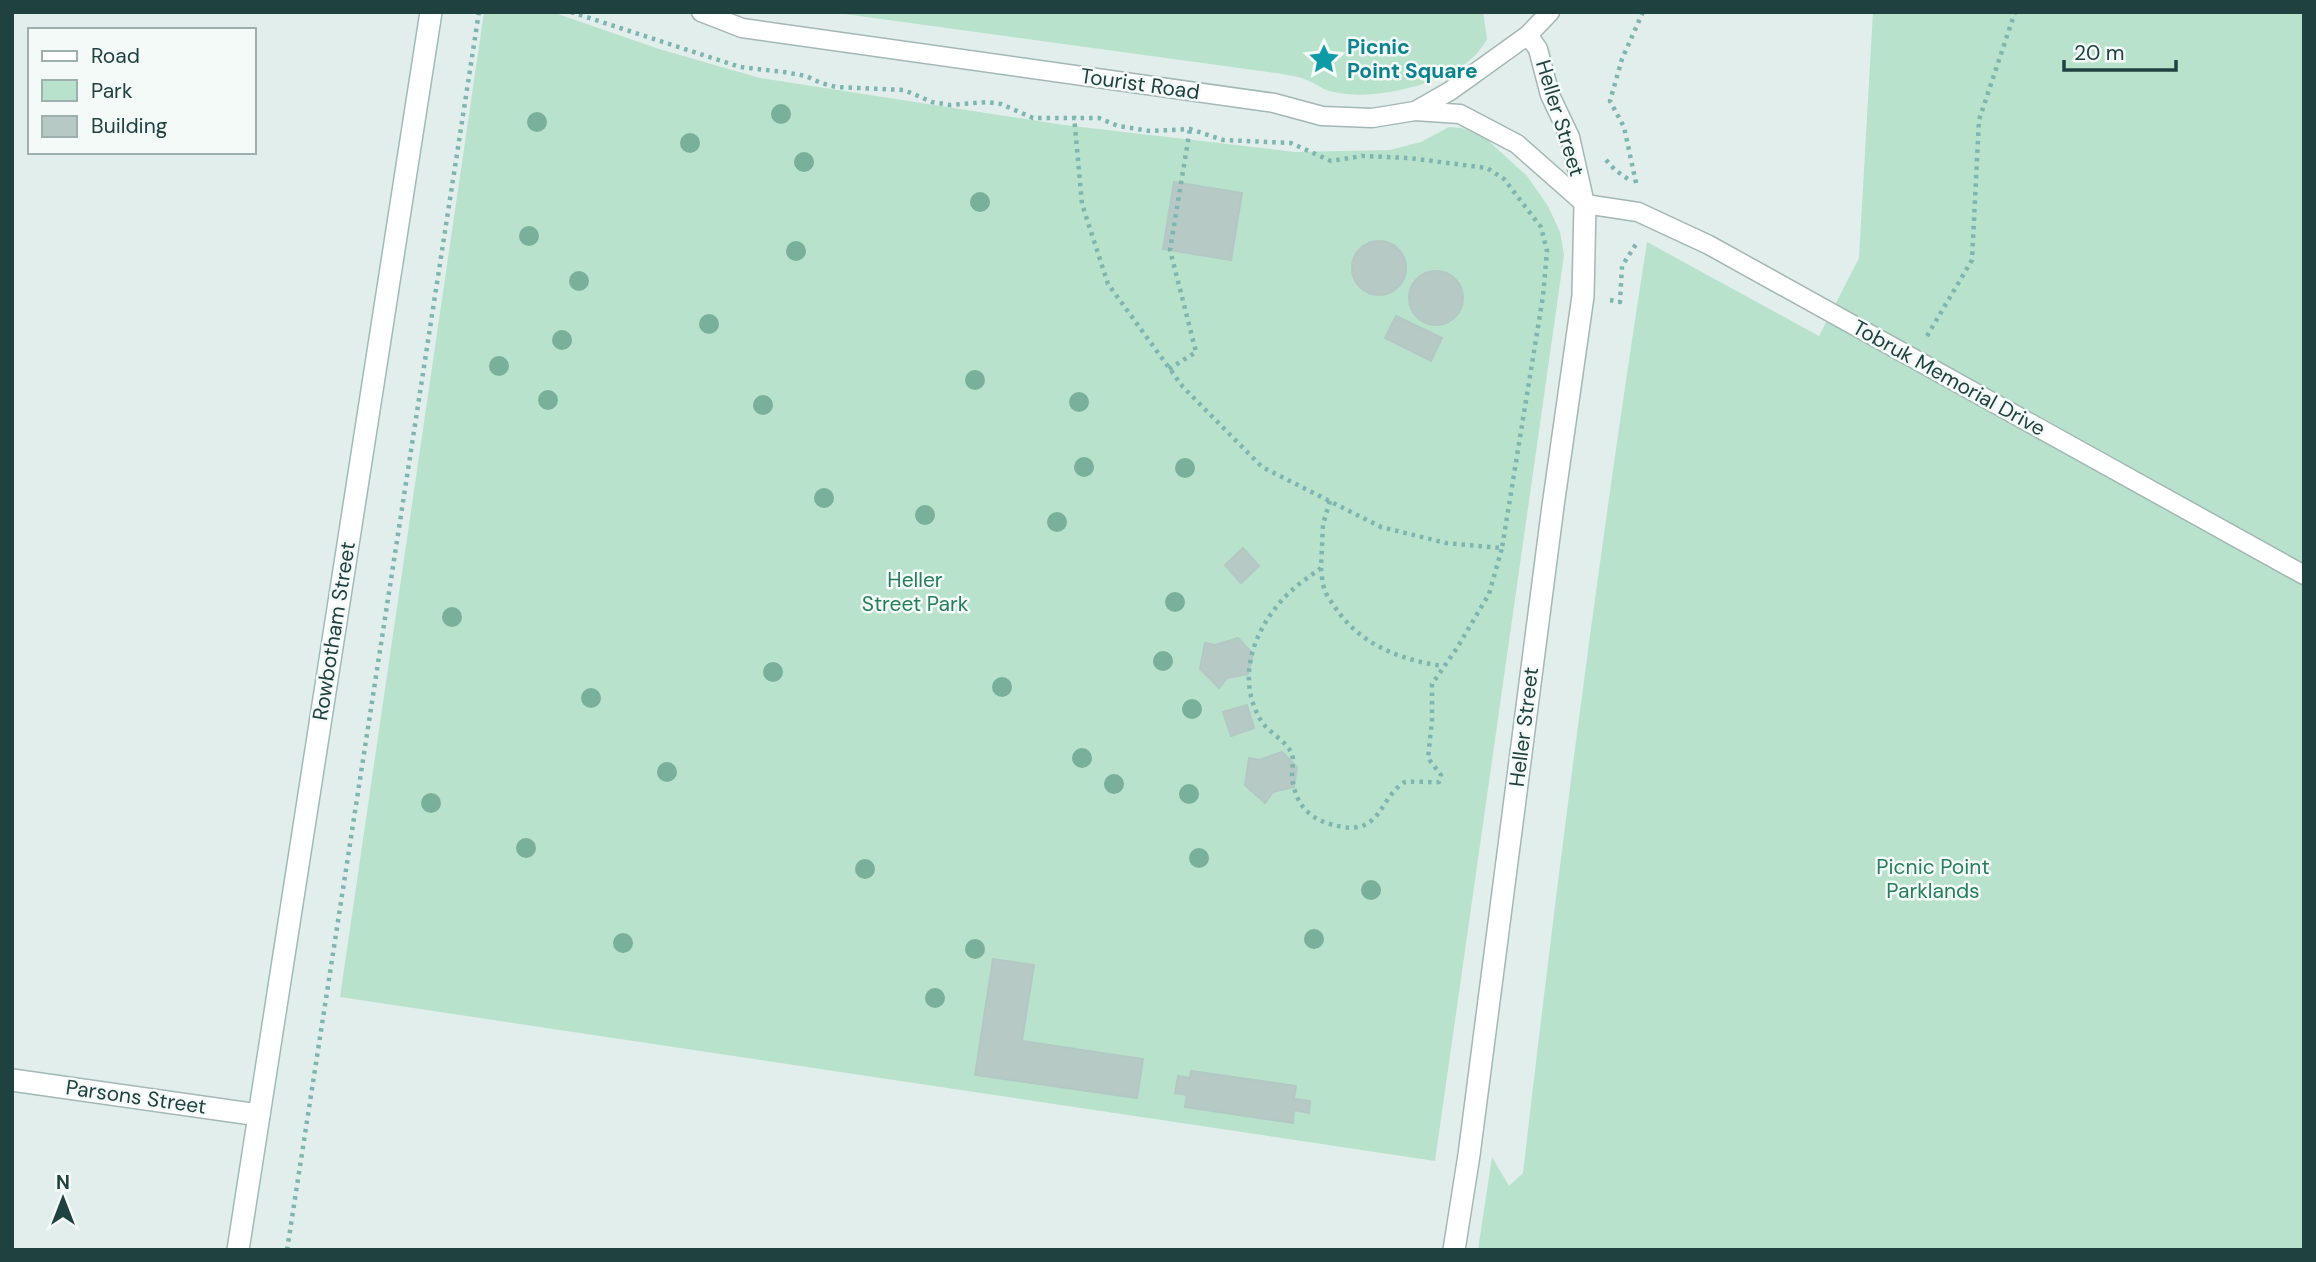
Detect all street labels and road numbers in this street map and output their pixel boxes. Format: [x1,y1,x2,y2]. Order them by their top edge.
street label: Heller Street [1529,56,1591,180]
street label: Tourist Road [1079,62,1201,106]
street label: Tobruk Memorial Drive [1848,313,2051,443]
street label: Rowbotham Street [306,540,362,722]
street label: Heller Street [1503,666,1545,788]
street label: Parsons Street [64,1073,208,1121]

